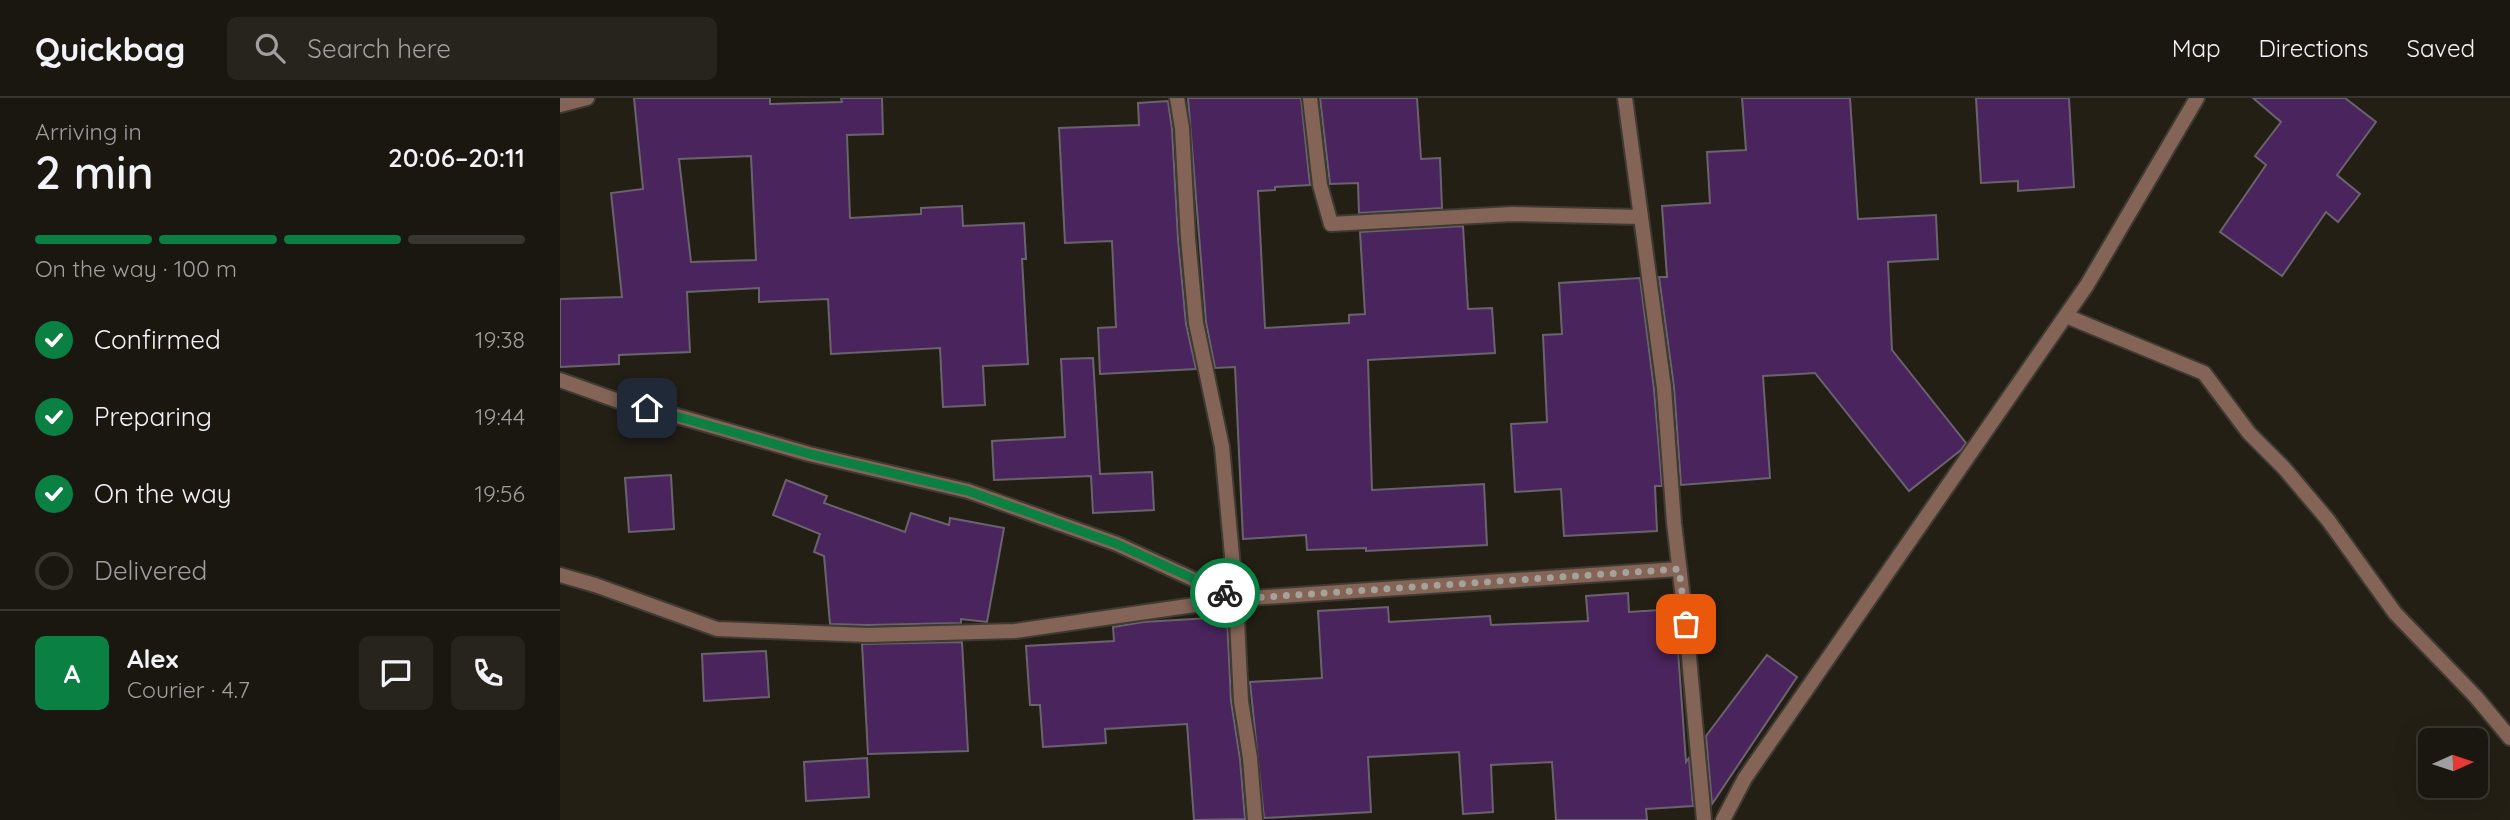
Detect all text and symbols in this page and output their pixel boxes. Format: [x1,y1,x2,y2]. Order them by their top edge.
search box [227,17,717,80]
text: Quickbag [35,28,185,69]
icon: search [251,29,289,67]
text: Search here [307,32,451,65]
text: Map [2172,33,2221,63]
text: Directions [2259,33,2369,63]
text: Saved [2407,33,2475,63]
text: Arriving in [35,117,142,146]
text: 20:06–20:11 [388,141,525,174]
text: 2 min [35,143,154,201]
text: On the way · 100 m [35,254,237,283]
icon: check [35,321,73,359]
text: Confirmed [94,323,221,356]
text: 19:38 [475,325,525,354]
pin [617,378,677,438]
icon: home [628,389,666,427]
icon: check [35,398,73,436]
text: Preparing [94,400,212,433]
text: 19:44 [475,402,525,431]
icon: check [35,475,73,513]
text: On the way [94,477,232,510]
text: 19:56 [474,479,525,508]
text: Delivered [94,554,207,587]
courier [1190,558,1260,628]
icon: bike [1206,574,1244,612]
pin [1656,594,1716,654]
icon: bag [1667,605,1705,643]
button: chat [359,636,433,710]
button: phone [451,636,525,710]
text: Alex [127,642,178,675]
text: A [64,657,80,690]
text: Courier · 4.7 [127,675,250,704]
north arrow [2418,728,2488,798]
map controls [2418,728,2488,798]

